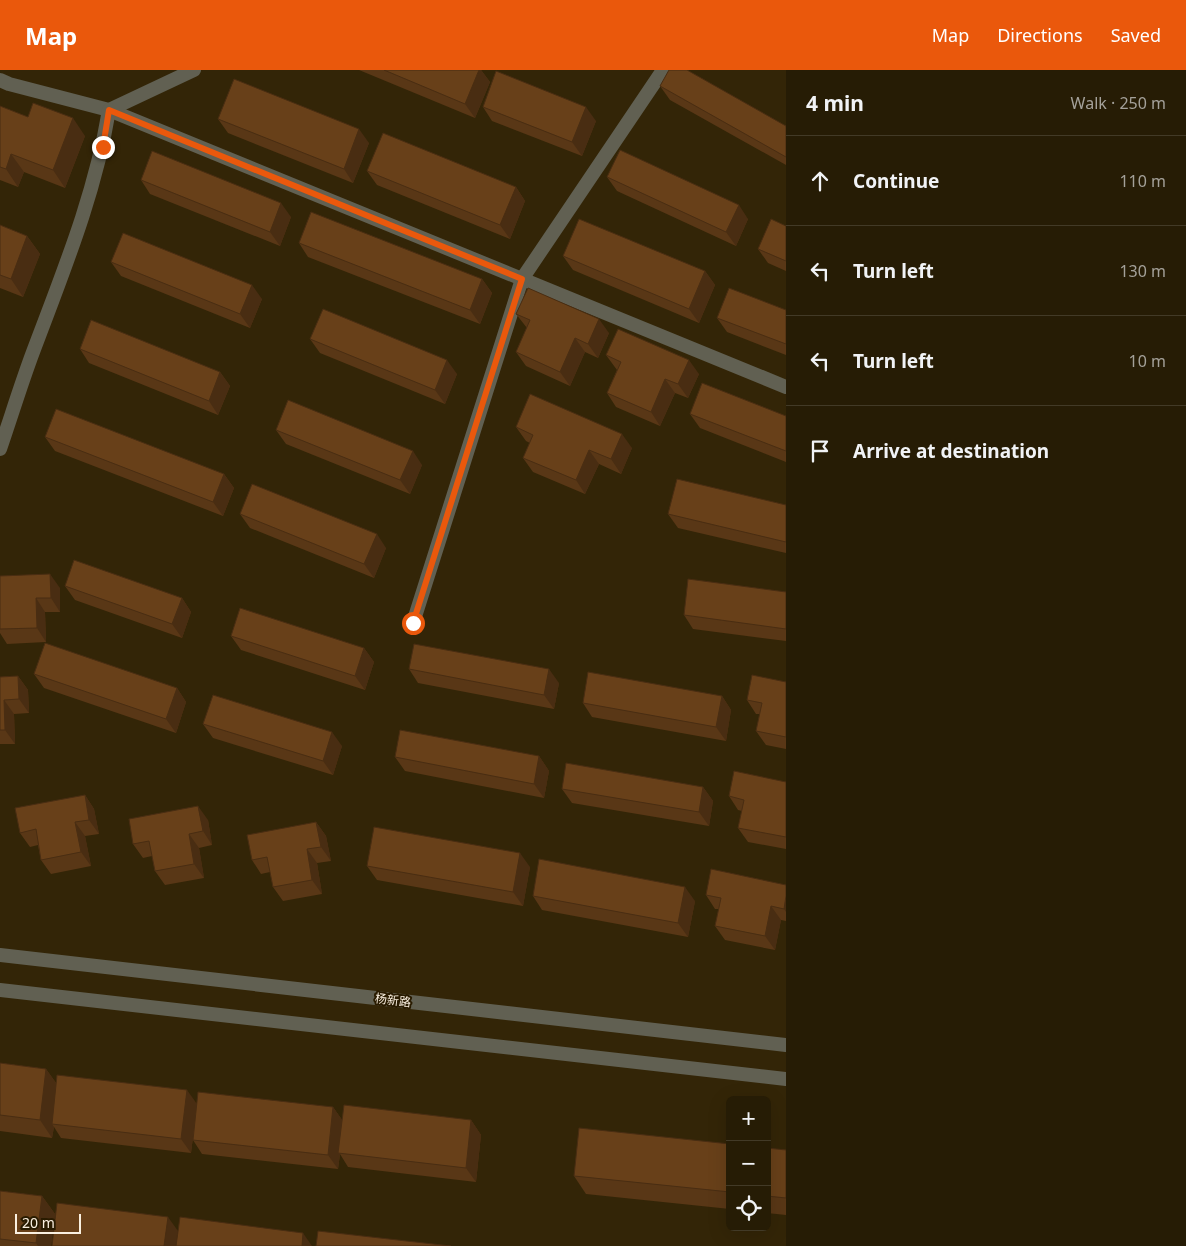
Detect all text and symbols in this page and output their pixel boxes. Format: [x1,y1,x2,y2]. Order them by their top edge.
text: Map [25,19,77,52]
text: Map [932,23,969,47]
text: Directions [997,23,1083,47]
text: Saved [1111,23,1161,47]
text: 4 min [806,89,864,117]
text: Walk · 250 m [1071,92,1166,114]
route end [92,136,115,159]
icon: ahead [806,167,834,195]
text: Continue [853,168,939,194]
text: 110 m [1119,170,1166,192]
icon: left [806,257,834,285]
text: Turn left [853,258,934,284]
text: 130 m [1119,260,1166,282]
icon: left [806,347,834,375]
text: Turn left [853,348,934,374]
text: 10 m [1129,350,1166,372]
icon: arrive [806,437,834,465]
text: Arrive at destination [853,438,1049,464]
route start [402,612,425,635]
street label: 杨新路 [374,989,412,1011]
map controls [726,1096,771,1231]
button: + [726,1096,771,1141]
button: − [726,1141,771,1186]
button: locate [726,1186,771,1231]
scale bar [15,1211,81,1234]
text: 20 m [22,1213,55,1232]

